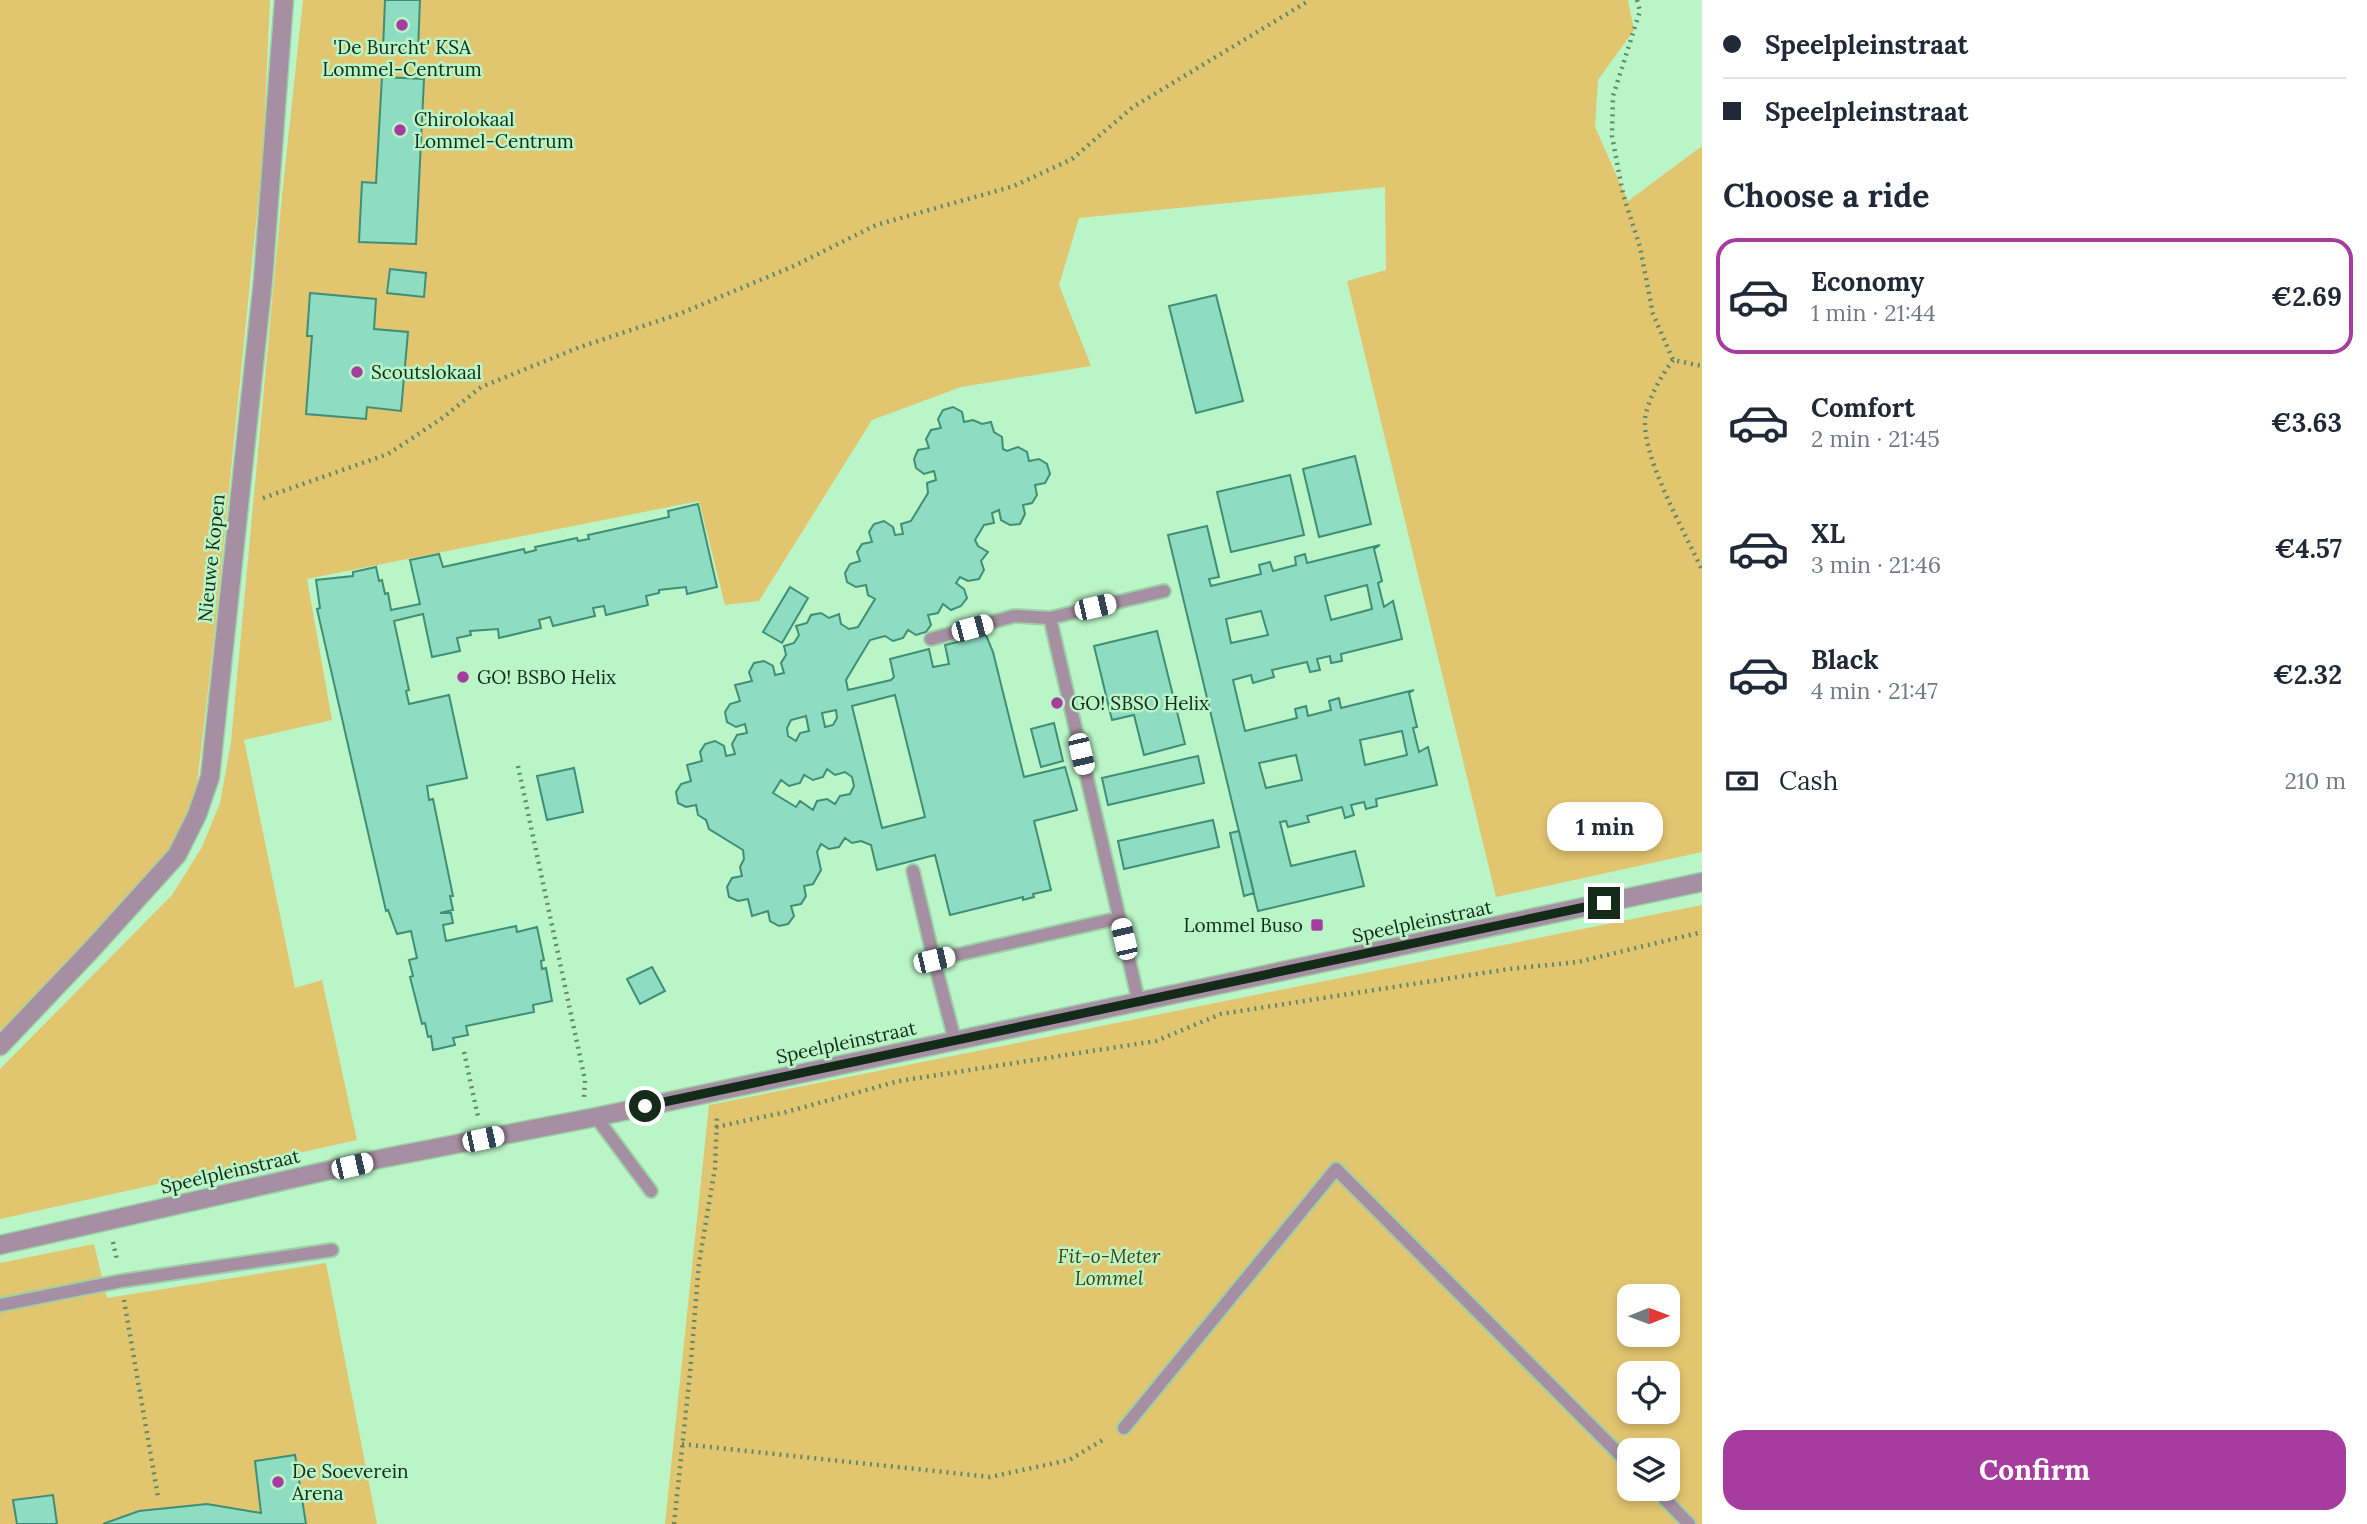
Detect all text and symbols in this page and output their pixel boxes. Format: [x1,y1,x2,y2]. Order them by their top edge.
marker: 'De Burcht' KSA Lommel-Centrum [394,17,410,33]
text: Speelpleinstraat [1765,28,1968,61]
place label: 'De Burcht' KSA Lommel-Centrum [322,35,482,81]
text: Speelpleinstraat [1765,95,1968,128]
place label: Chirolokaal Lommel-Centrum [414,107,574,153]
marker: Chirolokaal Lommel-Centrum [392,122,408,138]
text: Choose a ride [1723,175,1930,216]
icon: car [1727,265,1790,328]
text: Economy [1811,265,1924,298]
text: €2.69 [2271,280,2342,313]
text: 1 min · 21:44 [1811,298,1936,327]
place label: Scoutslokaal [371,360,482,384]
marker: Scoutslokaal [349,364,365,380]
icon: car [1727,391,1790,454]
text: Comfort [1811,391,1915,424]
text: €3.63 [2271,406,2342,439]
text: 2 min · 21:45 [1811,424,1940,453]
street label: Nieuwe Kopen [192,493,230,623]
icon: car [1727,517,1790,580]
text: XL [1811,517,1845,550]
text: €4.57 [2274,532,2342,565]
text: 3 min · 21:46 [1811,550,1941,579]
car [1073,592,1118,622]
car [949,612,996,644]
icon: car [1727,643,1790,706]
text: Black [1811,643,1879,676]
text: €2.32 [2273,658,2342,691]
place label: GO! BSBO Helix [477,665,616,689]
marker: GO! BSBO Helix [455,669,471,685]
text: 4 min · 21:47 [1811,676,1938,705]
place label: GO! SBSO Helix [1071,691,1209,715]
marker: GO! SBSO Helix [1049,695,1065,711]
car [1067,731,1096,777]
icon: cash [1723,762,1761,800]
text: Cash [1779,764,1838,797]
text: 210 m [2284,766,2346,795]
callout: 1 min [1546,802,1662,850]
text: 1 min [1576,812,1634,841]
route end [1588,887,1620,919]
street label: Speelpleinstraat [1350,894,1495,948]
place label: Lommel Buso [1184,913,1303,937]
car [1110,916,1139,962]
marker: Lommel Buso [1309,917,1325,933]
car [912,945,957,975]
street label: Speelpleinstraat [774,1015,919,1069]
route start [629,1090,661,1122]
car [461,1124,506,1154]
street label: Speelpleinstraat [158,1143,303,1199]
car [330,1151,375,1181]
park label: Fit-o-Meter Lommel [1058,1244,1161,1290]
north arrow [1617,1284,1680,1348]
map controls [1617,1284,1680,1501]
button: locate [1617,1361,1680,1424]
button: Confirm [1723,1430,2346,1510]
button: layers [1617,1438,1680,1501]
place label: De Soeverein Arena [291,1459,409,1505]
marker: De Soeverein Arena [270,1474,286,1490]

